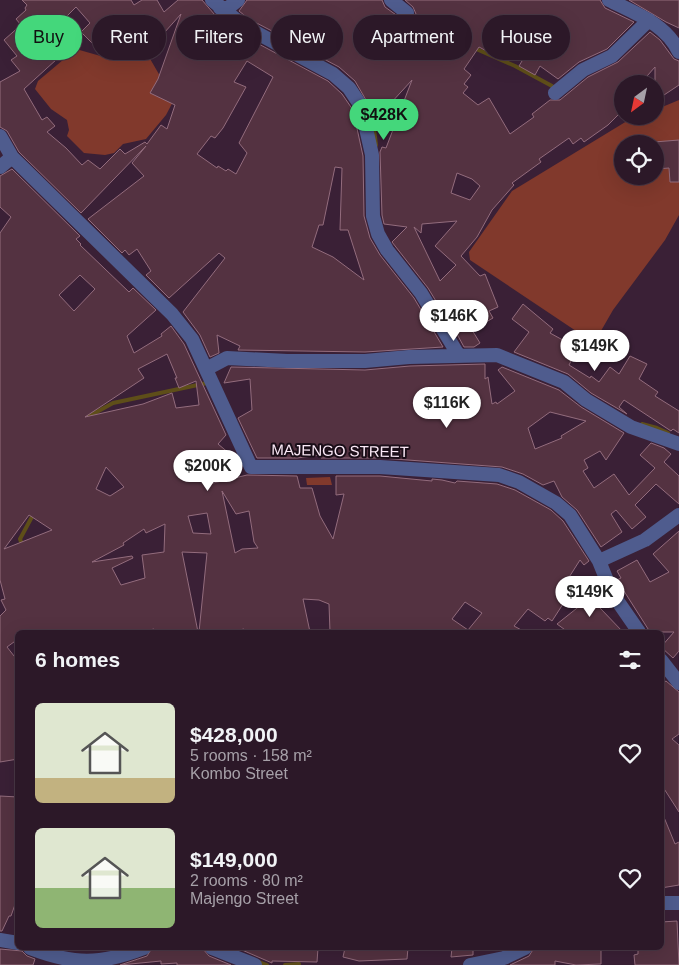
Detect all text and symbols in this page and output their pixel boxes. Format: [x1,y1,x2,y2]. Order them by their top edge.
chip: Buy [15,15,82,60]
chip: Rent [92,15,166,60]
chip: Filters [176,15,261,60]
chip: New [271,15,343,60]
chip: Apartment [353,15,472,60]
chip: House [482,15,570,60]
north arrow [614,75,664,125]
map controls [614,75,664,185]
pin: $428K [349,98,419,141]
text: $428K [360,106,408,123]
button: locate [614,135,664,185]
pin: $146K [419,300,489,342]
text: $146K [430,307,478,324]
pin: $149K [560,330,630,372]
text: $149K [571,337,619,354]
pin: $116K [412,386,482,429]
text: $116K [424,394,470,411]
street label: MAJENGO STREET [271,441,409,460]
pin: $200K [173,450,243,492]
text: $200K [184,457,232,474]
pin: $149K [555,576,625,618]
text: $149K [566,583,614,600]
icon: filters [616,646,644,674]
text: 6 homes [35,648,120,671]
icon: home [75,723,135,783]
text: $428,000 [190,723,278,746]
icon: heart [616,739,644,767]
text: 5 rooms · 158 m² [190,747,312,764]
text: Kombo Street [190,765,288,782]
icon: home [75,848,135,908]
text: $149,000 [190,848,278,871]
icon: heart [616,864,644,892]
text: 2 rooms · 80 m² [190,872,303,889]
text: Majengo Street [190,890,299,907]

